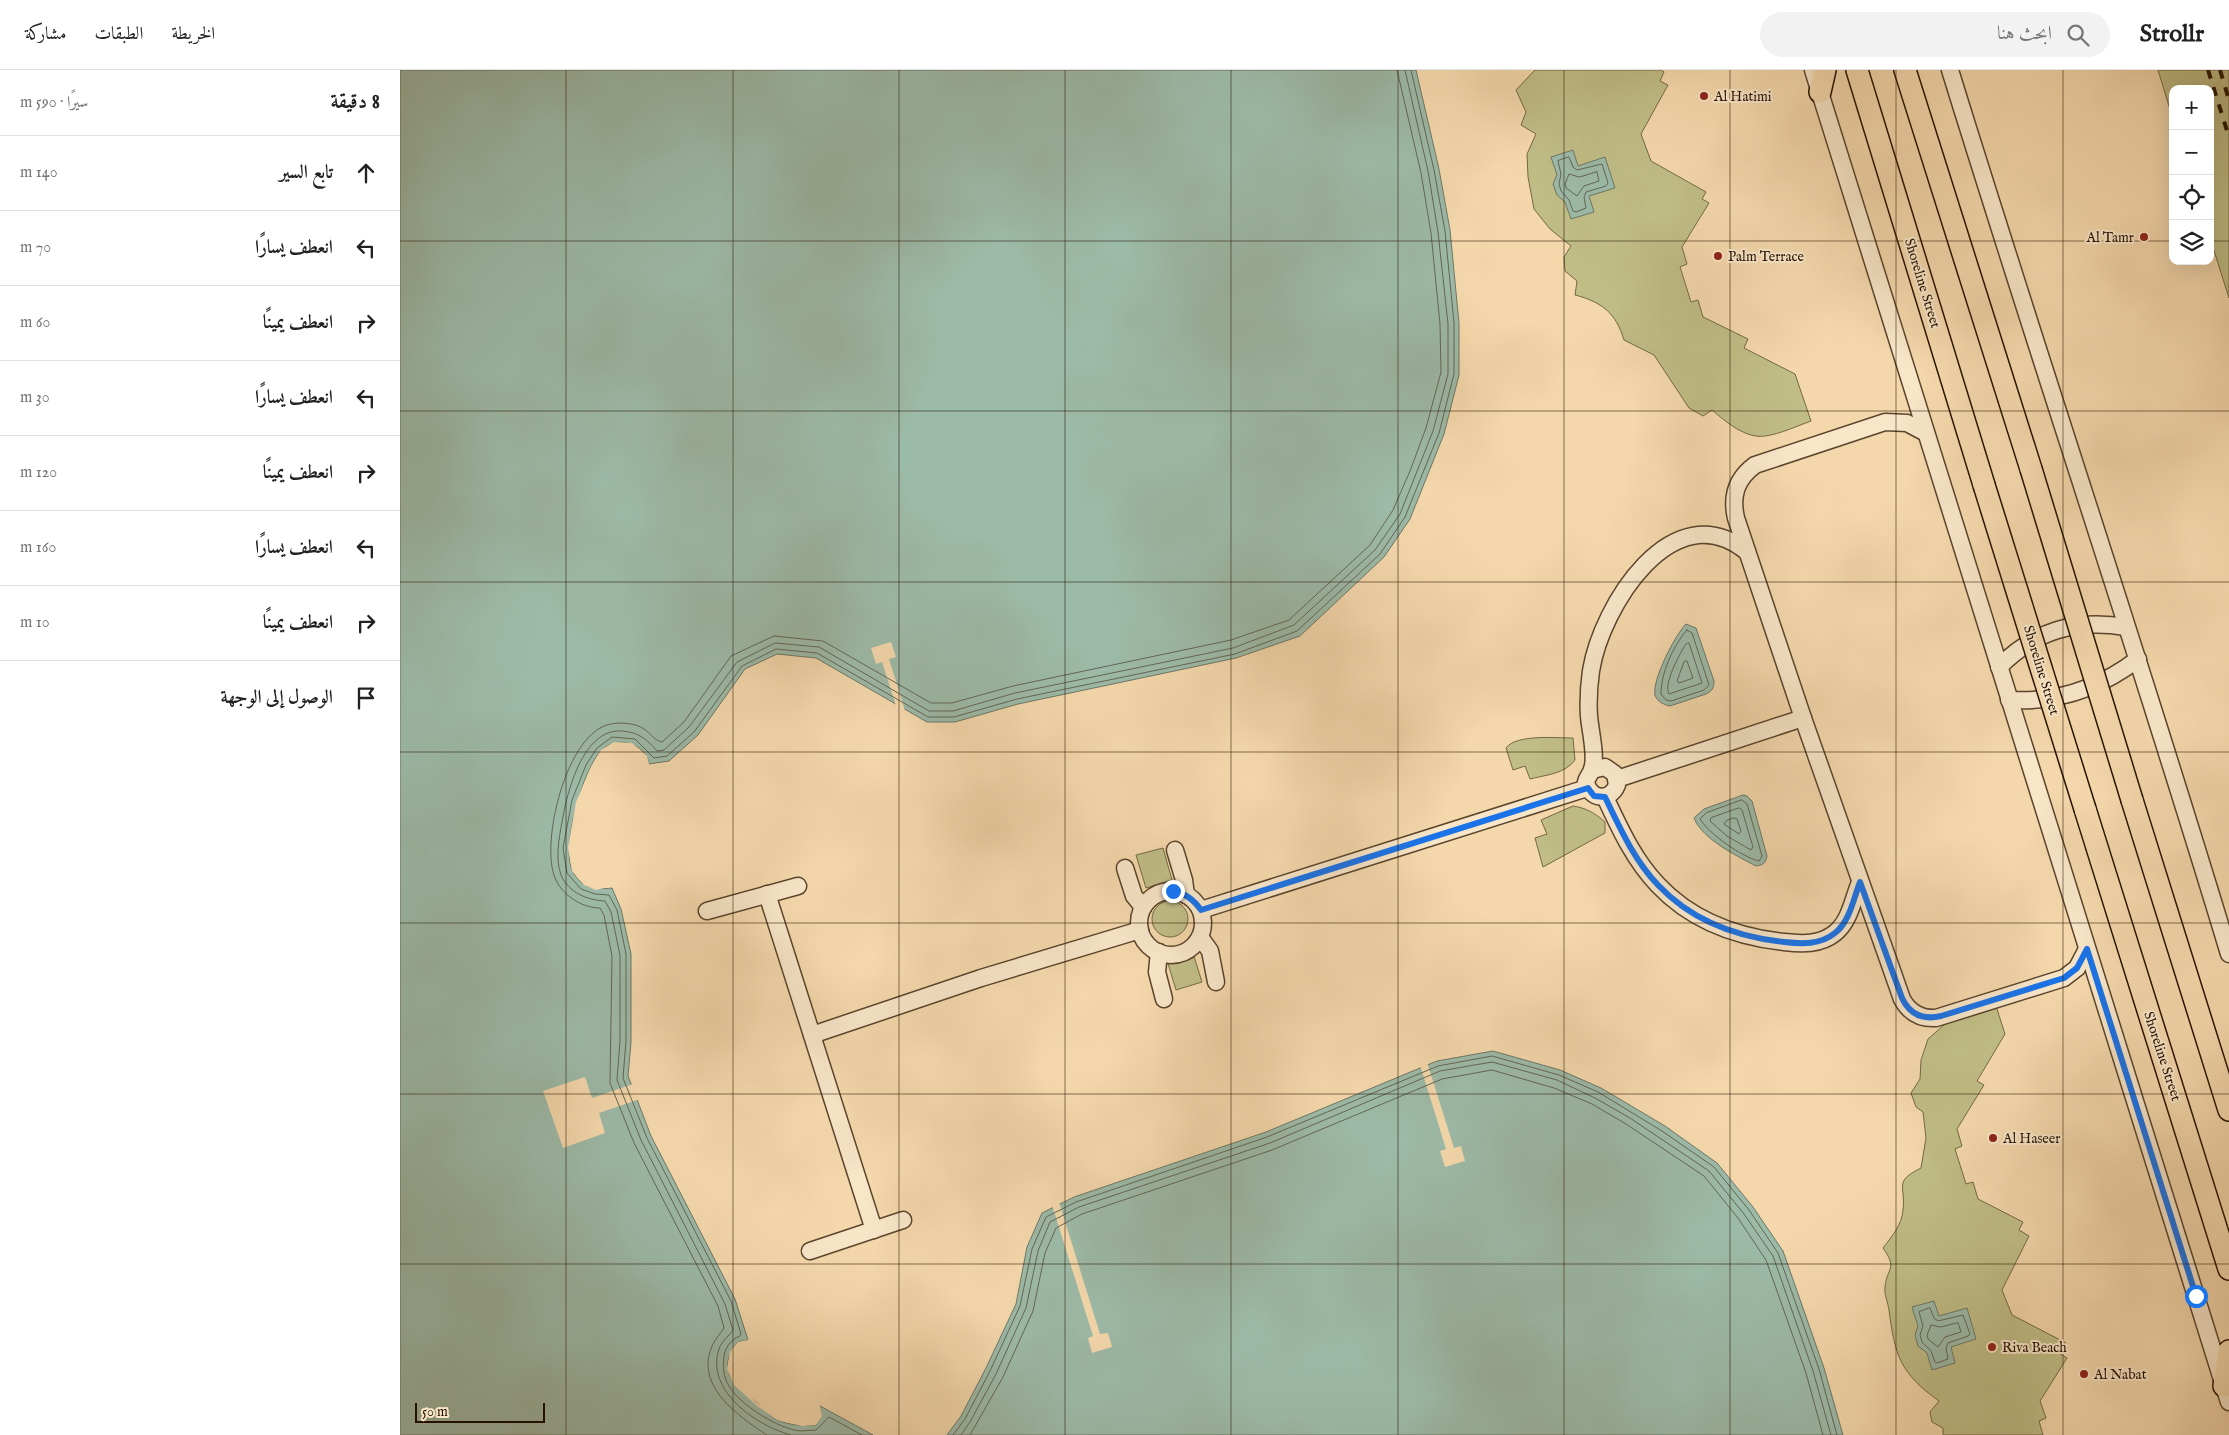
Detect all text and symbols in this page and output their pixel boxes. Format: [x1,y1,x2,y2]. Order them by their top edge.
search box [1760,12,2110,57]
text: Strollr [2140,19,2204,50]
icon: search [2064,21,2092,49]
text: ابحث هنا [1997,22,2052,46]
text: مشاركة [25,23,66,46]
text: الطبقات [94,23,143,46]
text: الخريطة [171,23,215,46]
map controls [2169,85,2214,265]
button: + [2169,85,2214,130]
place label: Al Hatimi [1713,88,1772,106]
text: 8 دقيقة [331,89,380,116]
marker: Al Hatimi [1698,90,1710,102]
text: سيرًا · 590 m [20,93,88,113]
button: − [2169,130,2214,175]
icon: ahead [352,159,380,187]
text: تابع السير [279,161,333,185]
text: 140 m [20,163,58,183]
button: locate [2169,175,2214,220]
button: layers [2169,220,2214,265]
place label: Al Tamr [2086,229,2134,247]
marker: Al Tamr [2138,231,2150,243]
icon: left [352,234,380,262]
text: انعطف يسارًا [255,236,333,260]
street label: Shoreline Street [1900,236,1944,331]
text: 70 m [20,238,51,258]
place label: Palm Terrace [1728,248,1805,266]
marker: Palm Terrace [1712,250,1724,262]
icon: right [352,309,380,337]
text: انعطف يمينًا [263,311,333,335]
text: 60 m [20,313,50,333]
icon: left [352,384,380,412]
text: انعطف يسارًا [255,386,333,410]
text: 30 m [20,388,50,408]
icon: right [352,459,380,487]
text: انعطف يمينًا [263,461,333,485]
text: 120 m [20,463,57,483]
icon: left [352,534,380,562]
text: انعطف يسارًا [255,536,333,560]
text: 160 m [20,538,56,558]
icon: right [352,609,380,637]
text: انعطف يمينًا [263,611,333,635]
text: 10 m [20,613,50,633]
street label: Shoreline Street [2019,623,2063,718]
icon: arrive [352,684,380,712]
text: الوصول إلى الوجهة [221,686,333,710]
route end [1162,880,1185,903]
street label: Shoreline Street [2139,1009,2185,1103]
place label: Al Haseer [2002,1130,2060,1148]
marker: Al Haseer [1987,1132,1999,1144]
route start [2185,1285,2208,1308]
place label: Riva Beach [2002,1339,2067,1357]
marker: Riva Beach [1986,1341,1998,1353]
place label: Al Nabat [2093,1366,2147,1384]
marker: Al Nabat [2078,1368,2090,1380]
scale bar [415,1400,545,1423]
text: 50 m [422,1403,448,1421]

